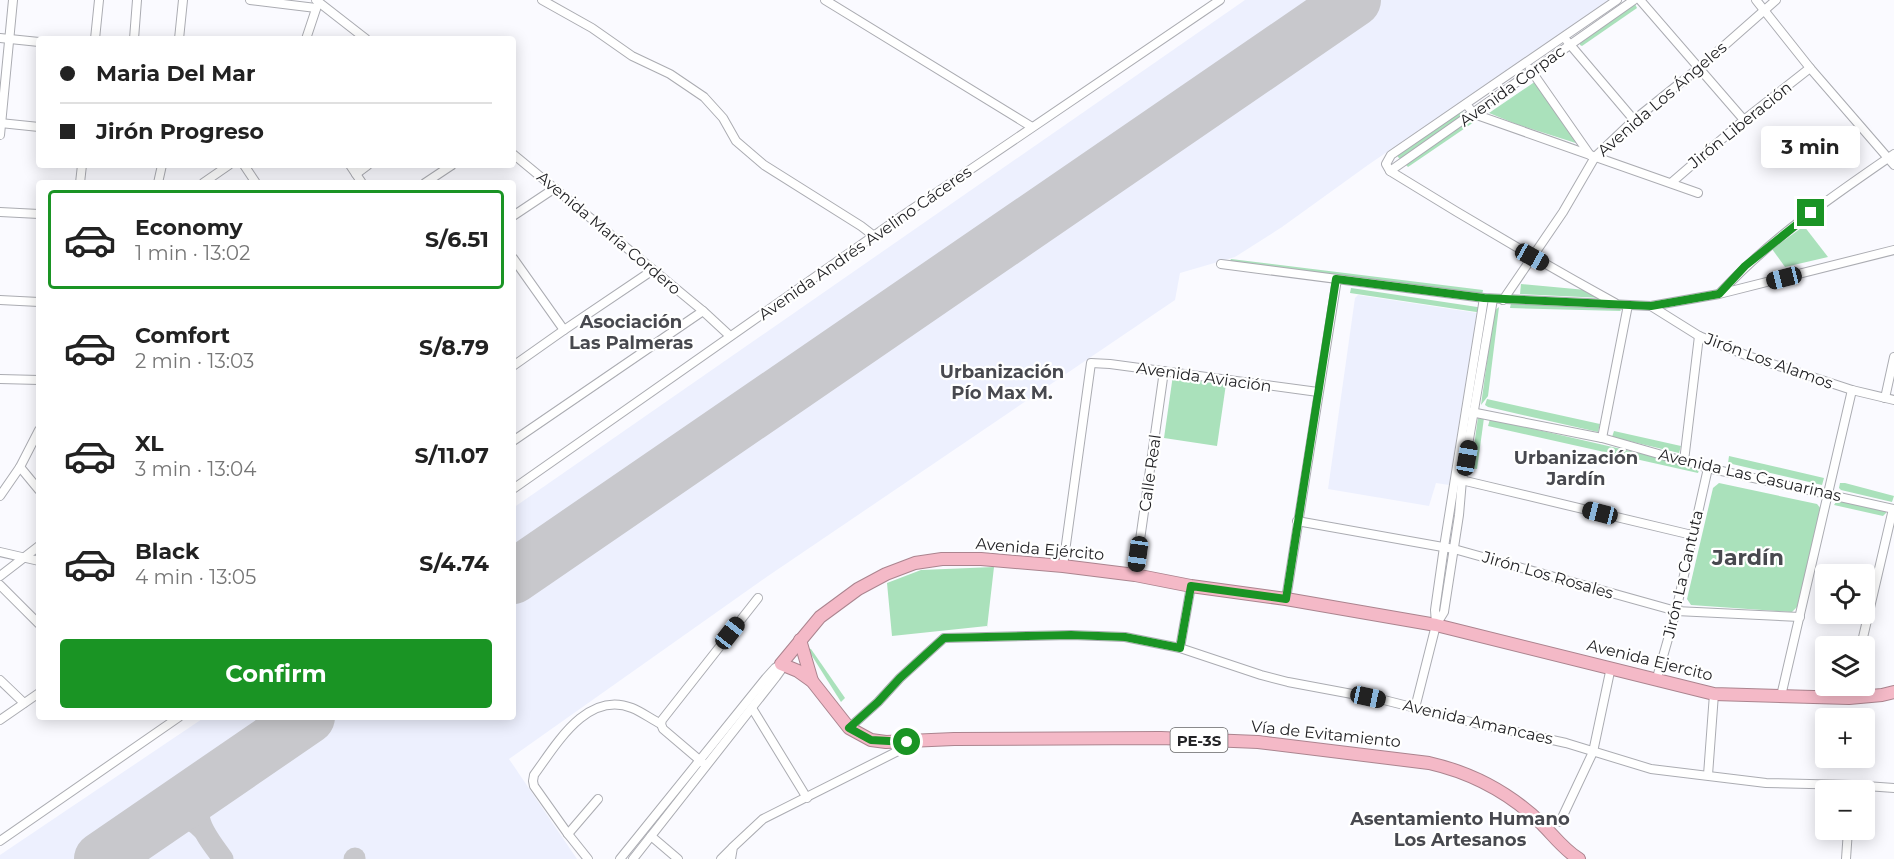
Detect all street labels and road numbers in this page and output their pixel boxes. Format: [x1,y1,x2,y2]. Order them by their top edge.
street label: Avenida Los Ángeles [1594,38,1731,160]
street label: Avenida Corpac [1456,41,1568,131]
street label: Jirón Liberación [1684,78,1795,173]
street label: Avenida Andrés Avelino Cáceres [755,162,975,324]
street label: Avenida María Cordero [533,167,685,299]
street label: Jirón Los Alamos [1701,329,1836,393]
street label: Avenida Aviación [1135,358,1273,396]
street label: Calle Real [1135,433,1165,513]
street label: Avenida Las Casuarinas [1657,445,1843,505]
street label: Jirón La Cantuta [1659,508,1707,641]
street label: Avenida Ejército [975,534,1105,564]
street label: Jirón Los Rosales [1479,547,1616,603]
street label: Avenida Ejercito [1585,635,1715,685]
street label: Avenida Amancaes [1401,695,1555,749]
street label: Vía de Evitamiento [1250,717,1402,751]
road number: PE-3S [1170,728,1228,752]

